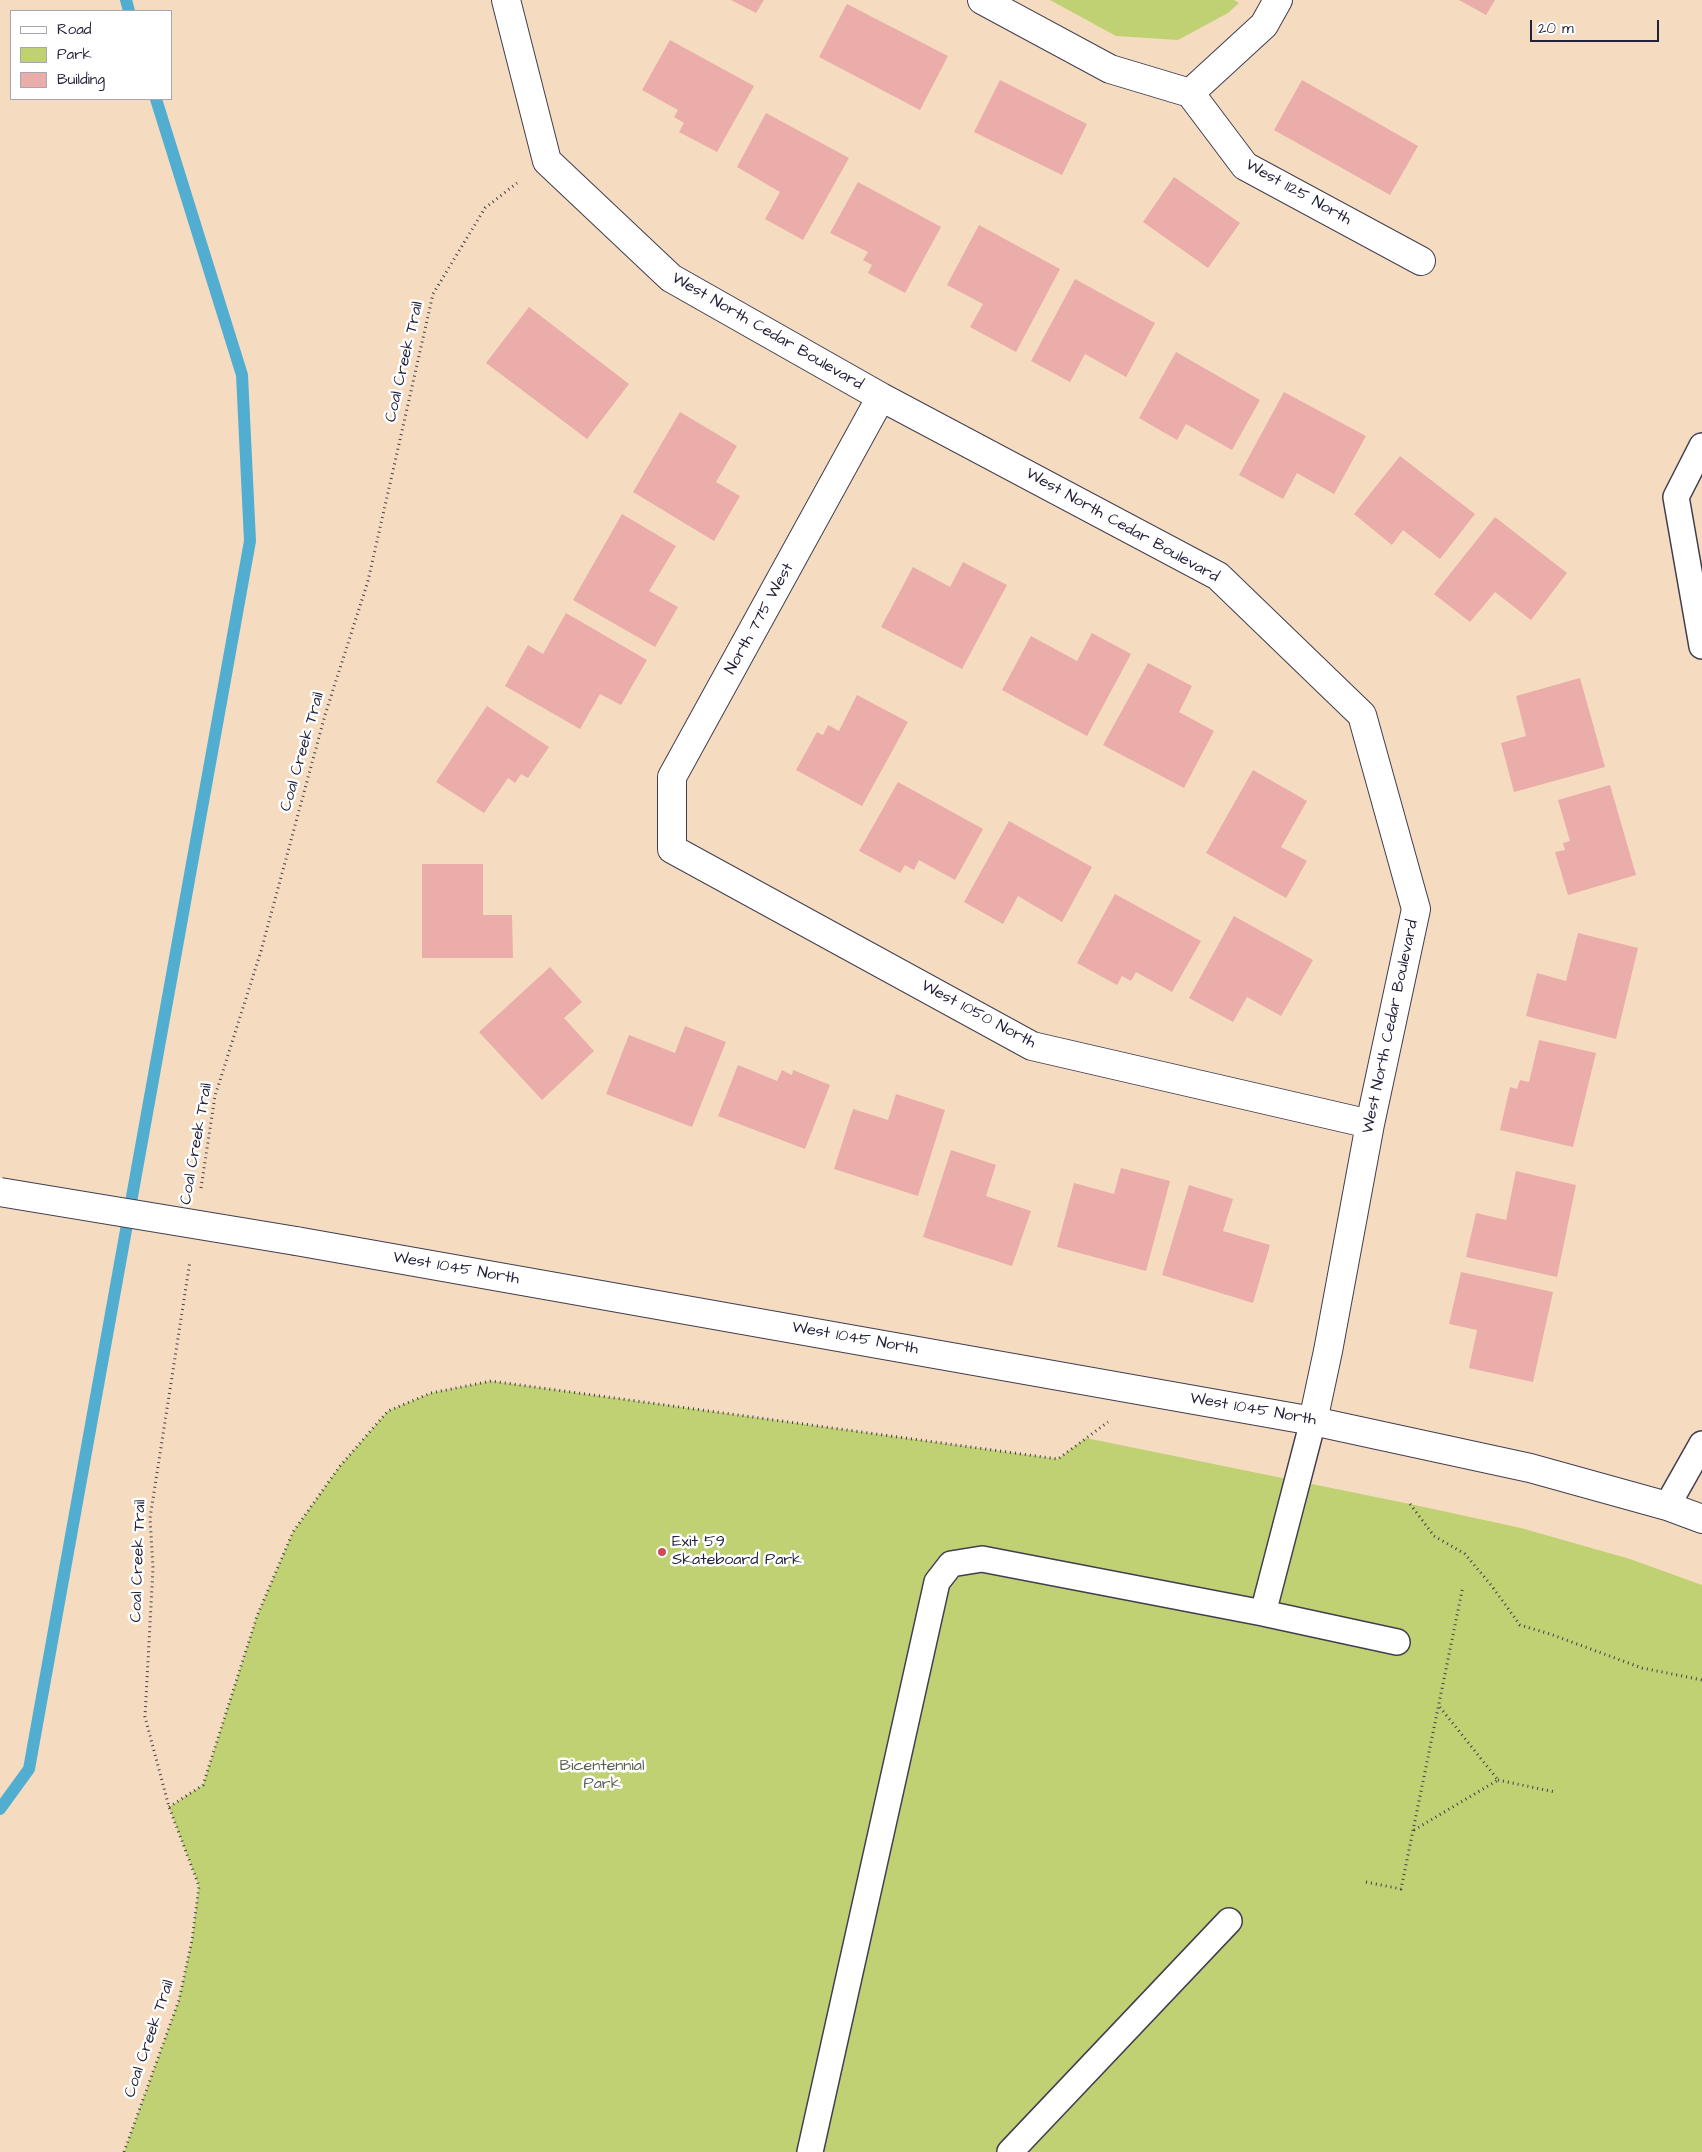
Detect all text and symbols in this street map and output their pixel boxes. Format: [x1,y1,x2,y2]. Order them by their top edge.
legend [10,10,172,100]
scale bar [1532,10,1661,42]
text: 20 m [1538,18,1574,39]
text: Road [57,19,91,40]
text: Park [57,44,92,65]
text: Building [57,69,105,90]
street label: West 1125 North [1242,156,1354,230]
street label: West North Cedar Boulevard [668,269,866,395]
street label: Coal Creek Trail [382,300,428,424]
street label: West North Cedar Boulevard [1022,465,1222,587]
street label: North 775 West [721,560,799,678]
street label: Coal Creek Trail [277,690,329,814]
street label: West North Cedar Boulevard [1359,918,1423,1136]
street label: West 1050 North [918,977,1038,1053]
street label: Coal Creek Trail [177,1082,217,1206]
street label: West 1045 North [391,1248,521,1290]
street label: West 1045 North [790,1318,920,1360]
street label: West 1045 North [1188,1389,1318,1431]
street label: Coal Creek Trail [127,1499,151,1623]
place label: Exit 59 Skateboard Park [672,1533,802,1571]
marker: Exit 59 Skateboard Park [656,1546,668,1558]
park label: Bicentennial Park [560,1757,644,1795]
street label: Coal Creek Trail [121,1978,179,2100]

